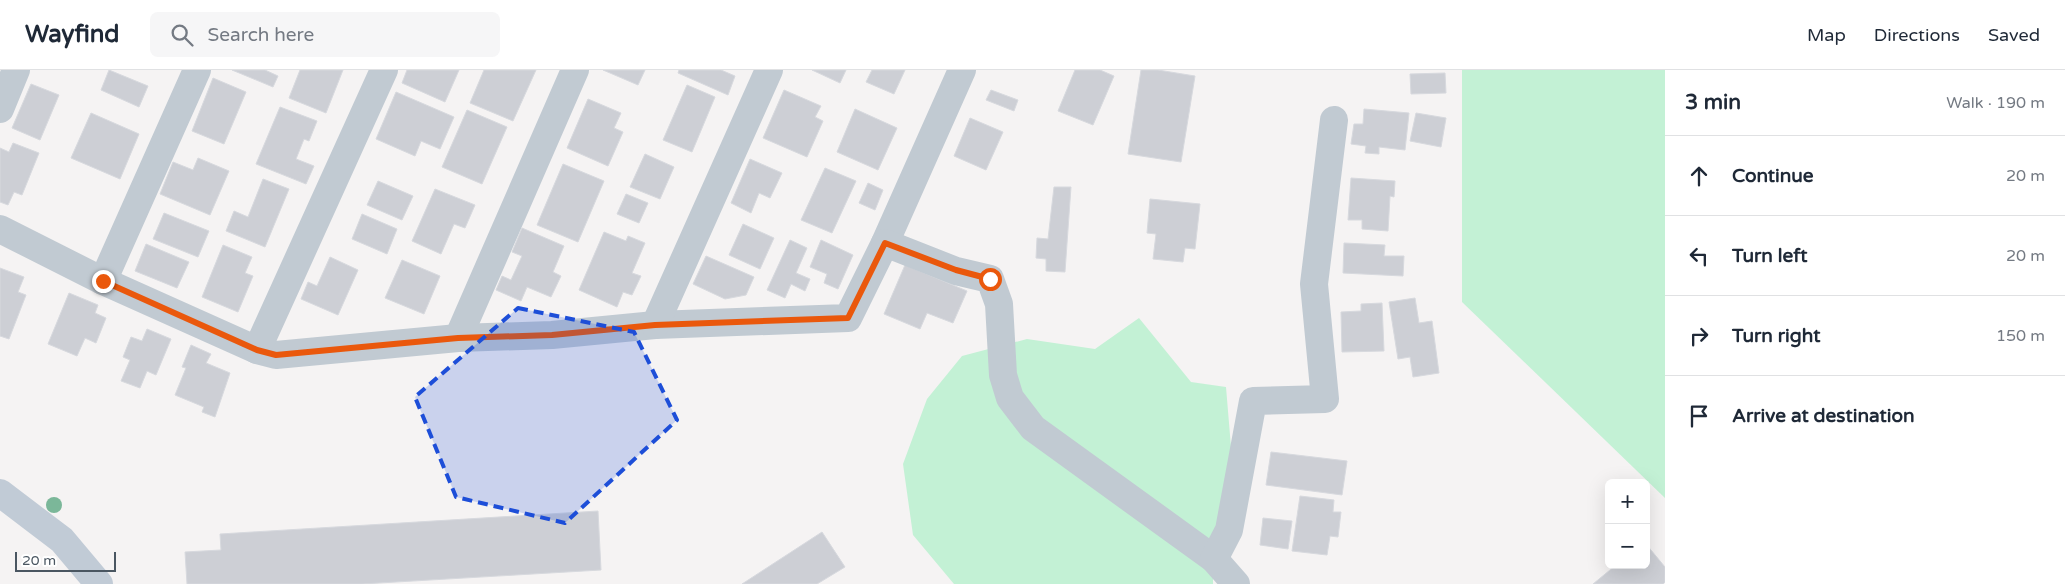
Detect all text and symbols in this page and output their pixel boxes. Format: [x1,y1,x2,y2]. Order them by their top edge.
search box [150,12,500,57]
text: Wayfind [25,20,120,49]
icon: search [168,21,196,49]
text: Search here [208,24,314,46]
text: Map [1807,24,1846,46]
text: Directions [1874,24,1960,46]
text: Saved [1988,24,2040,46]
text: 3 min [1685,90,1741,115]
text: Walk · 190 m [1946,93,2045,113]
icon: ahead [1685,162,1713,190]
text: Continue [1732,165,1814,187]
text: 20 m [2006,166,2045,186]
icon: left [1685,242,1713,270]
text: Turn left [1732,245,1808,267]
text: 20 m [2006,246,2045,266]
route start [979,268,1002,291]
route end [92,270,115,293]
icon: right [1685,322,1713,350]
text: Turn right [1732,325,1820,347]
text: 150 m [1996,326,2045,346]
icon: arrive [1685,402,1713,430]
text: Arrive at destination [1732,405,1915,427]
map controls [1605,479,1650,569]
button: + [1605,479,1650,524]
button: − [1605,524,1650,569]
scale bar [15,549,116,572]
text: 20 m [22,552,56,569]

